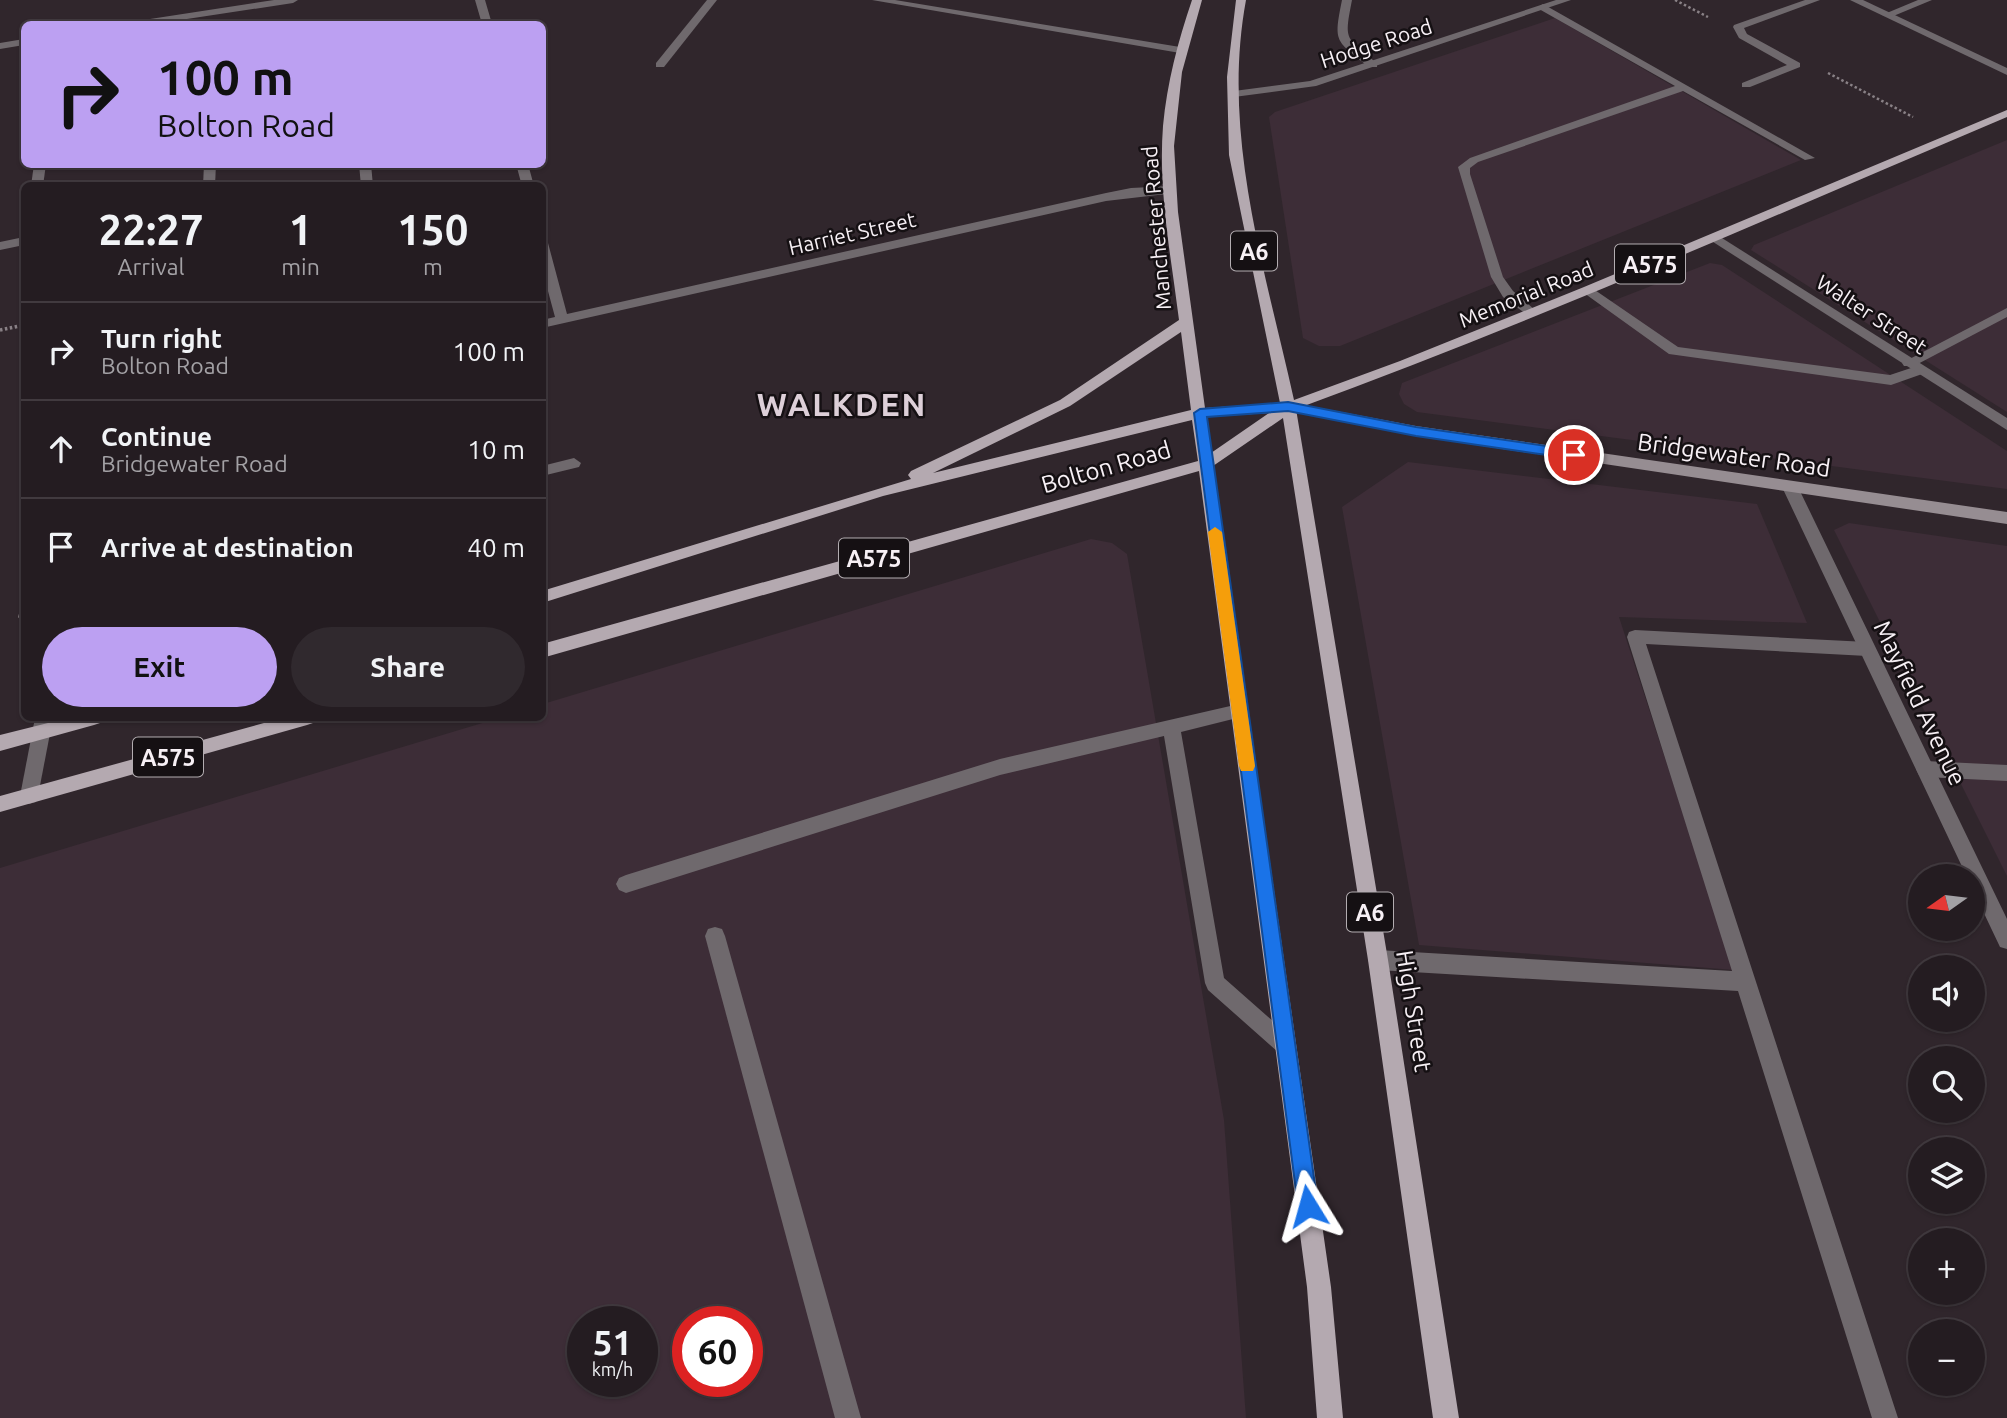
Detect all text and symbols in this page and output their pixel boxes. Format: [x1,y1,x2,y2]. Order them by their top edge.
street label: Hodge Road [1317,14,1435,72]
icon: right [42,49,133,140]
text: 100 m [157,49,294,104]
text: Bolton Road [157,107,335,143]
street label: Manchester Road [1137,145,1175,311]
text: 22:27 [99,206,204,253]
text: 1 [289,206,312,253]
text: 150 [397,206,468,253]
street label: Harriet Street [786,207,918,259]
road number: A6 [1231,232,1277,270]
road number: A575 [1615,244,1685,284]
text: Arrival [118,254,185,279]
text: min [281,254,320,279]
text: m [423,254,443,279]
street label: Memorial Road [1455,256,1597,332]
street label: Walter Street [1812,269,1932,359]
text: Turn right [101,324,222,353]
icon: right [42,332,80,370]
text: 100 m [453,337,525,366]
text: Bolton Road [101,353,229,378]
district label: WALKDEN [757,386,927,422]
text: Continue [101,422,212,451]
pin [1544,425,1604,485]
street label: Bridgewater Road [1636,428,1832,482]
icon: ahead [42,430,80,468]
text: 10 m [467,435,525,464]
street label: Bolton Road [1038,436,1174,498]
icon: arrive [1555,436,1593,474]
text: Bridgewater Road [101,451,288,476]
icon: arrive [42,528,80,566]
text: Arrive at destination [101,533,354,562]
text: 40 m [467,533,525,562]
road number: A575 [839,538,909,578]
street label: Mayfield Avenue [1868,616,1972,790]
button: Exit [42,627,277,707]
button: Share [291,627,525,707]
road number: A575 [133,737,203,776]
north arrow [1908,864,1984,942]
map controls [1908,864,1985,1396]
road number: A6 [1347,892,1393,931]
street label: High Street [1391,948,1437,1074]
button: sound [1908,955,1985,1032]
button: search [1908,1046,1985,1123]
button: layers [1908,1137,1985,1214]
position arrow [1271,1169,1345,1243]
button: + [1908,1228,1985,1305]
speed limit sign: 60 [672,1306,763,1397]
button: − [1908,1319,1985,1396]
text: 51 [593,1322,632,1362]
text: km/h [592,1359,633,1379]

